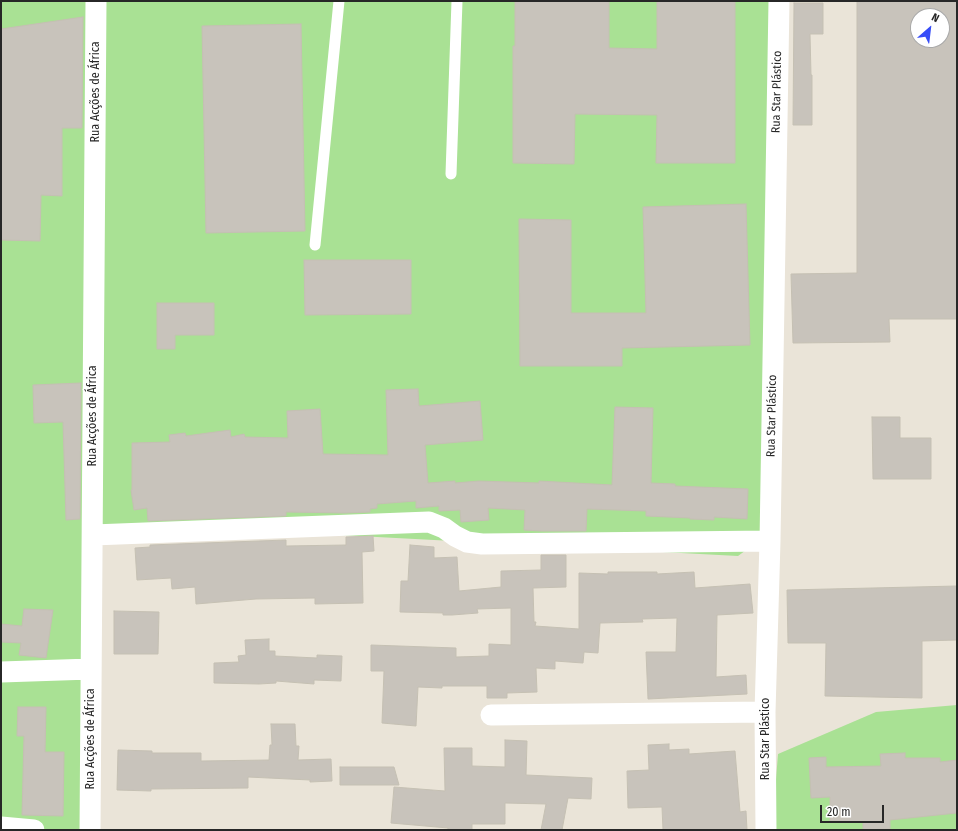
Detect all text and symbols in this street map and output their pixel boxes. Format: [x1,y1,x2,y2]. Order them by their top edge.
north arrow [910,8,950,48]
text: N [929,11,941,25]
street label: Rua Acções de África [89,41,103,143]
street label: Rua Star Plástico [769,51,785,133]
street label: Rua Acções de África [86,365,100,467]
street label: Rua Star Plástico [764,375,780,457]
street label: Rua Acções de África [84,688,98,790]
street label: Rua Star Plástico [759,698,773,780]
scale bar [822,797,886,823]
text: 20 m [827,805,851,819]

